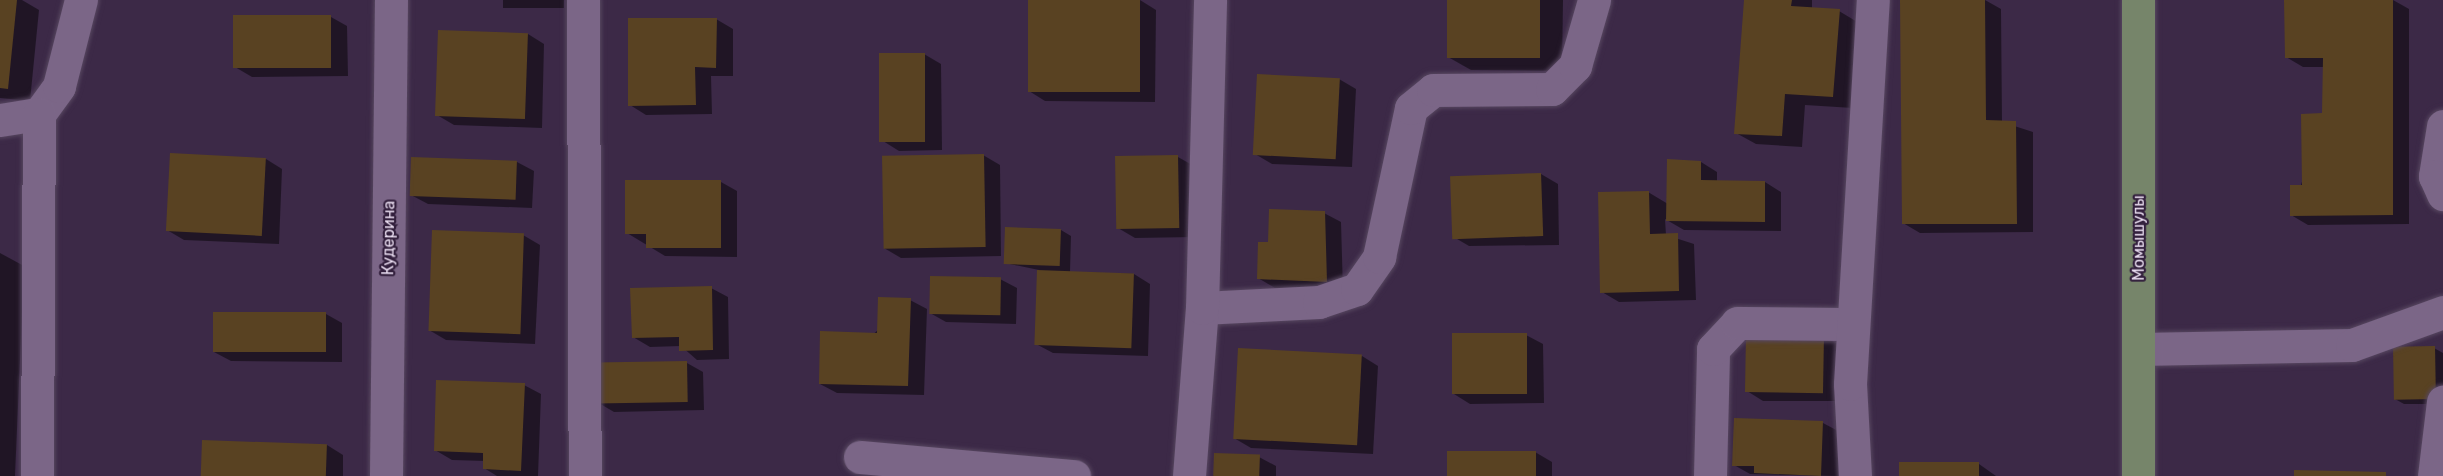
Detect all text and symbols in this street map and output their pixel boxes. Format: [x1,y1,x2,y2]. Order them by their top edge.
street label: Момышулы [2129,195,2149,281]
street label: Кудерина [379,201,399,275]

